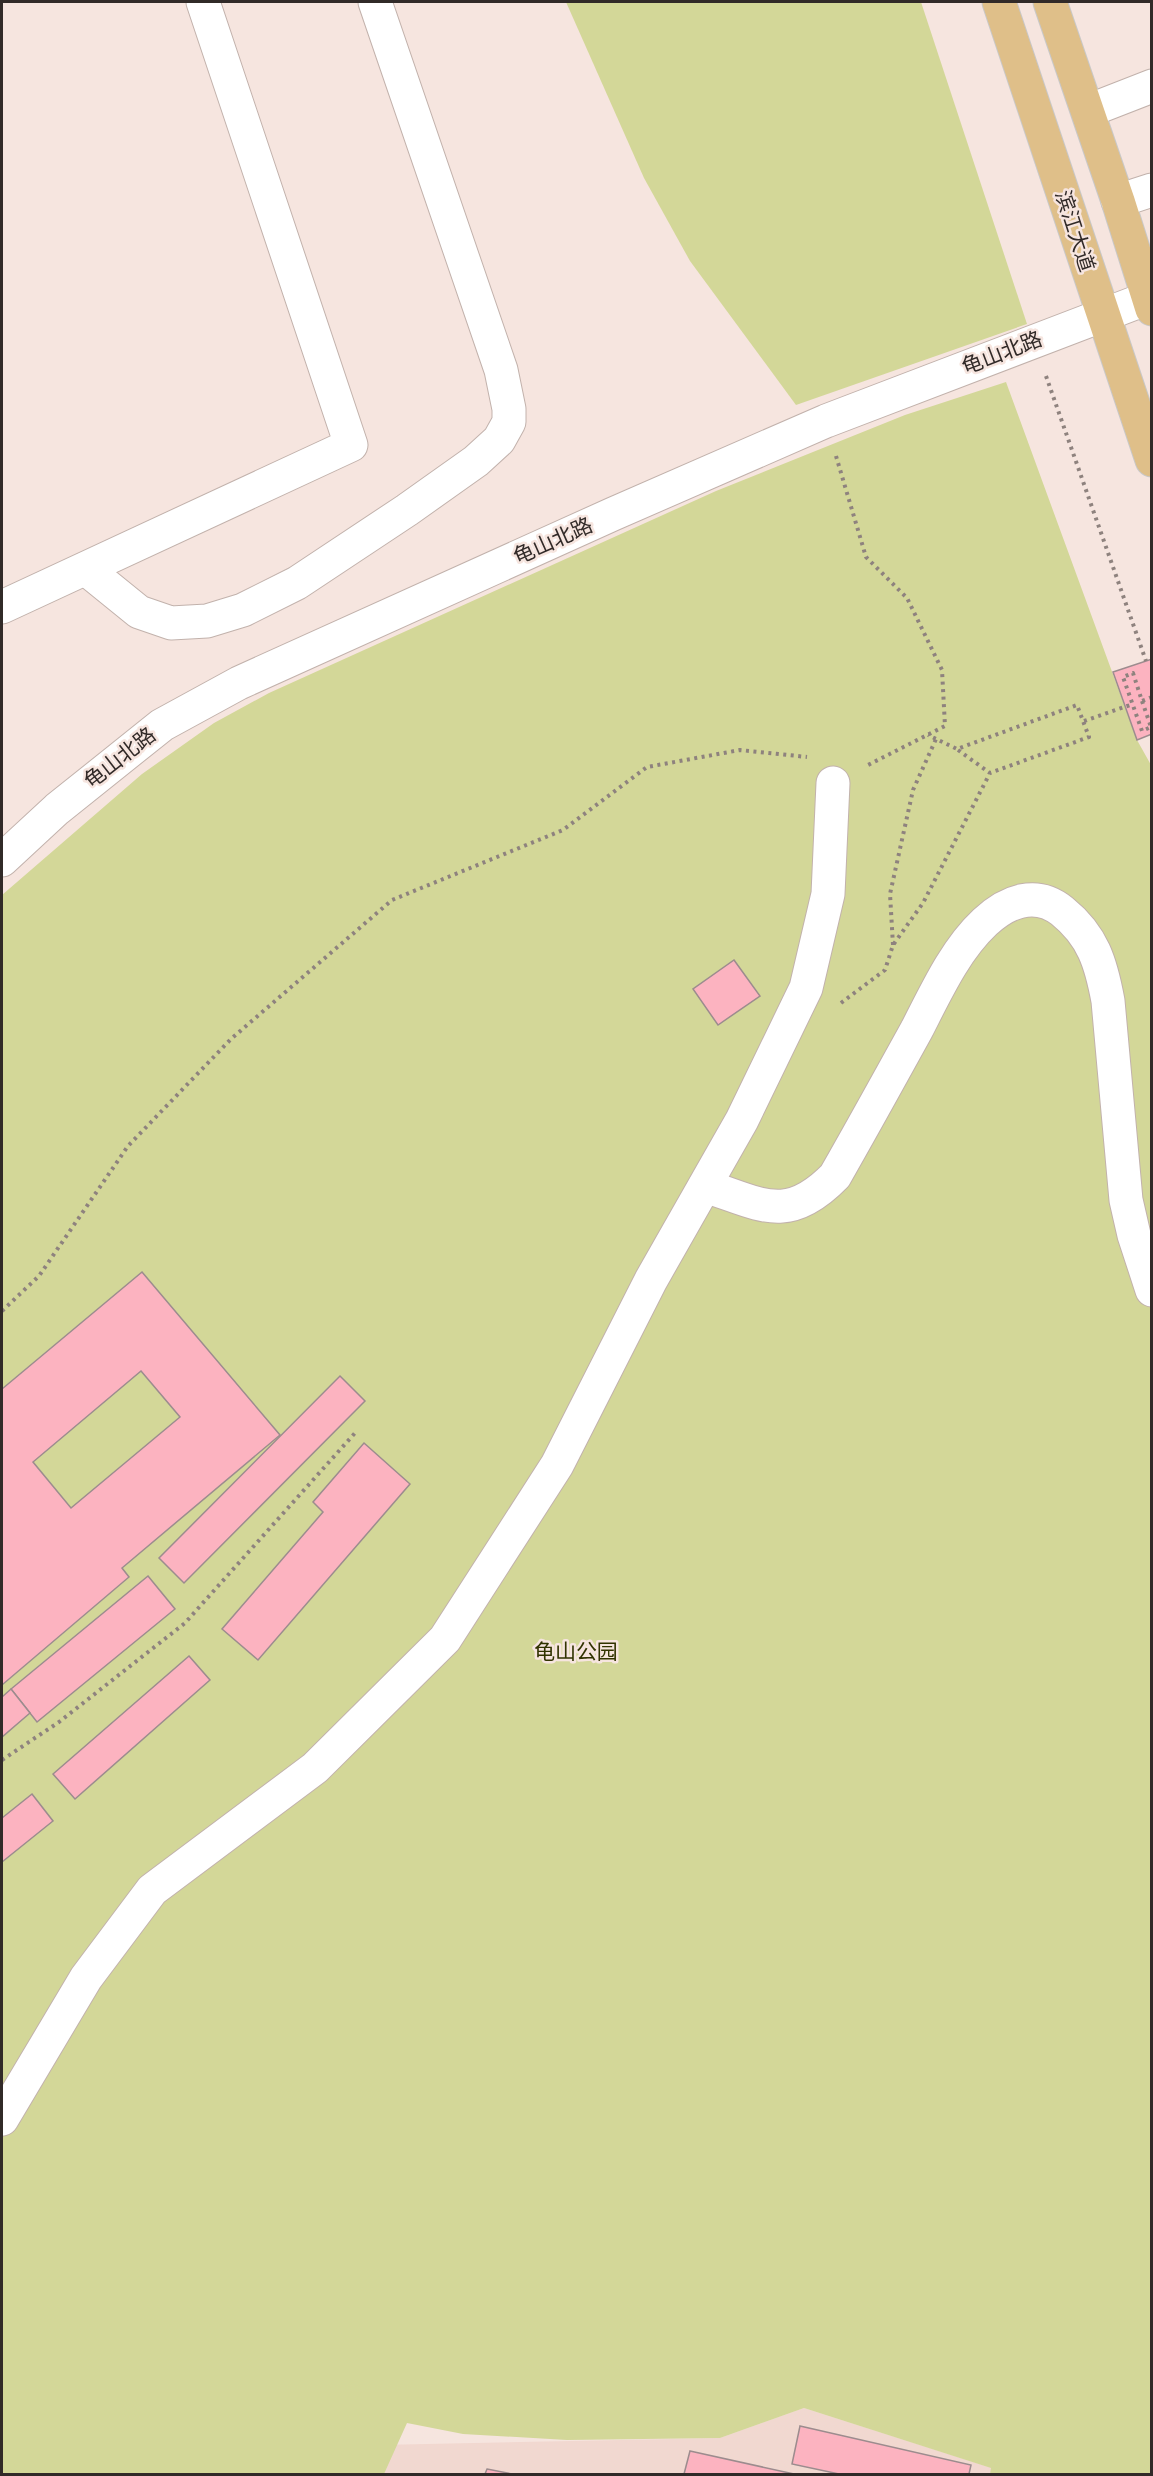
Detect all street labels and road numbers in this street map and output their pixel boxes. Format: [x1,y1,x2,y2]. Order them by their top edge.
street label: 滨江大道 [1051,187,1100,275]
street label: 龟山北路 [958,326,1046,379]
street label: 龟山北路 [509,512,596,569]
street label: 龟山北路 [79,722,160,793]

